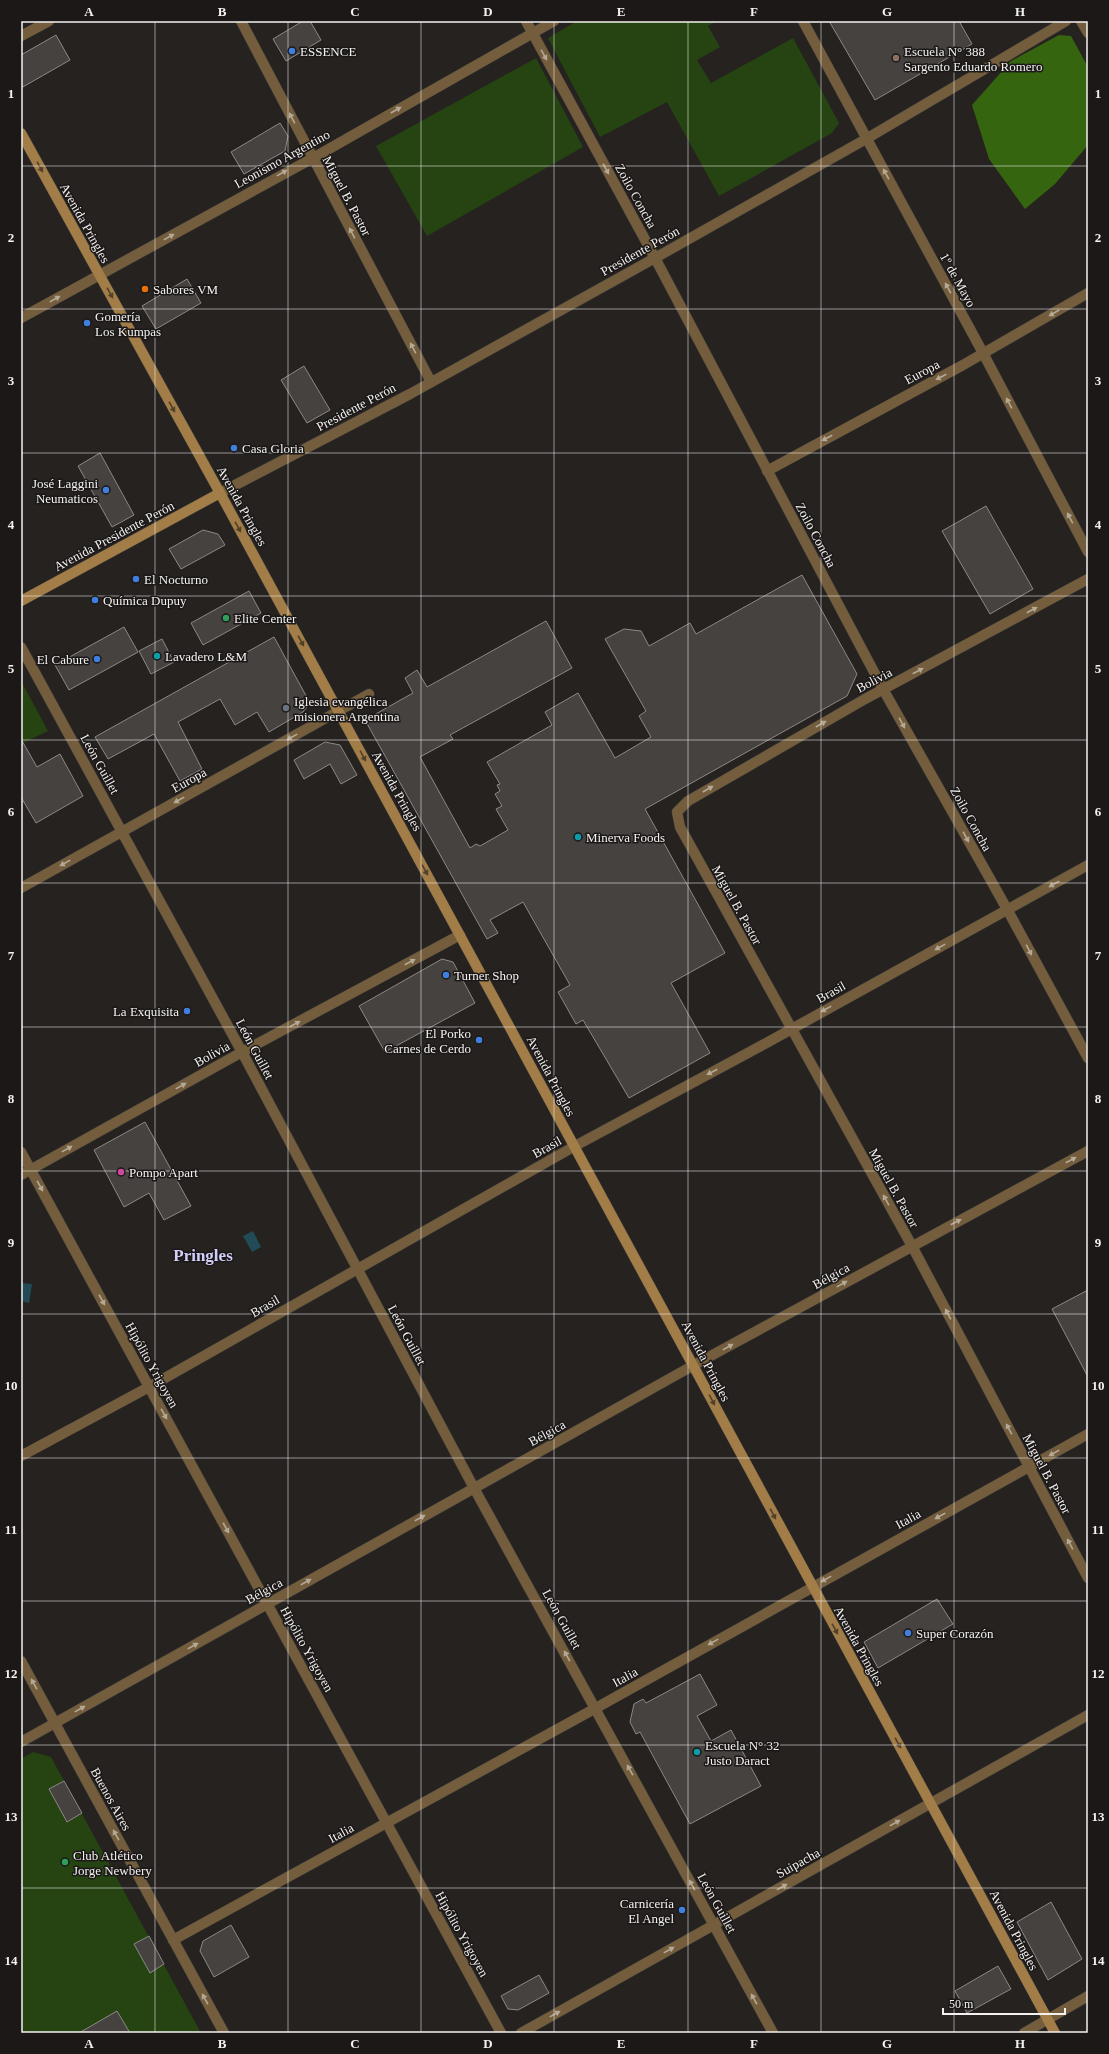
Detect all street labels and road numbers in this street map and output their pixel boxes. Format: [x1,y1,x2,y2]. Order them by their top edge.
street label: Leonismo Argentino [232,126,332,192]
street label: Miguel B. Pastor [320,153,375,239]
street label: Zoilo Concha [612,161,660,231]
street label: Avenida Pringles [57,180,113,266]
street label: Presidente Perón [598,223,682,279]
street label: 1º de Mayo [937,250,979,310]
street label: Europa [902,356,942,387]
street label: Presidente Perón [314,380,399,434]
street label: Avenida Pringles [214,463,270,549]
street label: Avenida Presidente Perón [51,498,177,574]
street label: Zoilo Concha [793,500,839,570]
street label: Bolivia [854,664,895,696]
street label: León Guillet [77,731,123,797]
street label: Avenida Pringles [369,748,425,834]
street label: Europa [169,764,209,796]
street label: Zoilo Concha [947,784,995,854]
street label: Miguel B. Pastor [709,863,765,948]
street label: Brasil [814,978,849,1006]
street label: León Guillet [233,1016,277,1082]
street label: Avenida Pringles [524,1033,578,1119]
street label: Bolivia [192,1038,233,1070]
street label: Brasil [530,1133,565,1161]
street label: Miguel B. Pastor [866,1146,922,1231]
street label: Bélgica [810,1260,852,1292]
street label: Brasil [248,1292,283,1320]
street label: León Guillet [385,1302,429,1368]
street label: Avenida Pringles [679,1318,733,1404]
street label: Hipólito Yrigoyen [122,1320,182,1411]
street label: Bélgica [526,1417,568,1449]
street label: Miguel B. Pastor [1020,1431,1075,1517]
street label: Italia [893,1506,924,1532]
street label: Bélgica [243,1575,285,1607]
street label: León Guillet [539,1586,585,1652]
street label: Avenida Pringles [831,1603,887,1689]
street label: Hipólito Yrigoyen [277,1604,337,1695]
street label: Italia [610,1664,641,1690]
street label: Buenos Aires [88,1765,134,1833]
street label: Italia [326,1820,357,1846]
street label: Suipacha [774,1845,823,1881]
street label: León Guillet [694,1870,740,1936]
street label: Avenida Pringles [987,1887,1041,1973]
street label: Hipólito Yrigoyen [432,1889,492,1980]

